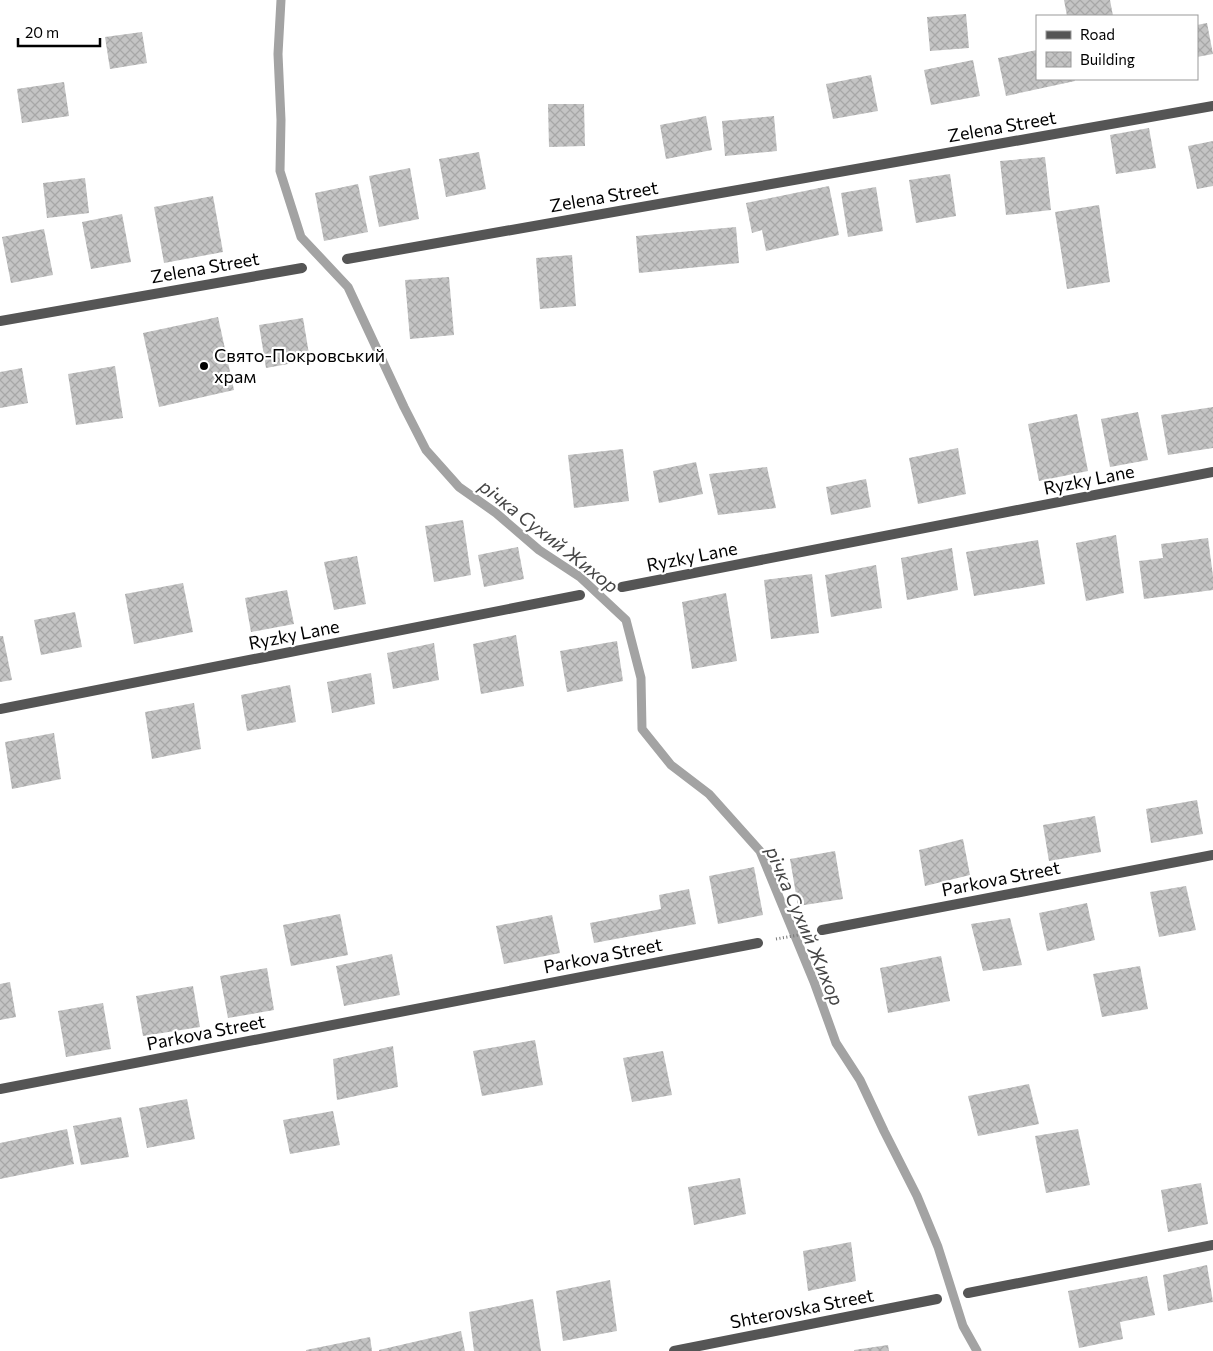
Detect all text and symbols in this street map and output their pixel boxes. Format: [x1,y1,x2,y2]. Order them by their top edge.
scale bar [18,15,100,47]
legend [1036,15,1198,80]
text: 20 m [25,23,59,41]
text: Road [1080,25,1115,43]
text: Building [1080,50,1135,68]
street label: Zelena Street [946,106,1058,146]
street label: Zelena Street [548,176,660,216]
street label: Zelena Street [149,247,261,287]
place label: Свято-Покровський храм [214,344,385,387]
marker: Свято-Покровський храм [198,360,210,372]
street label: Ryzky Lane [1041,459,1136,499]
water label: річка Сухий Жихор [474,473,624,597]
street label: Ryzky Lane [644,536,739,576]
street label: Ryzky Lane [246,614,341,654]
water label: річка Сухий Жихор [761,842,849,1009]
street label: Parkova Street [940,856,1062,900]
street label: Parkova Street [542,933,664,977]
street label: Parkova Street [145,1010,267,1054]
street label: Shterovska Street [728,1283,875,1333]

